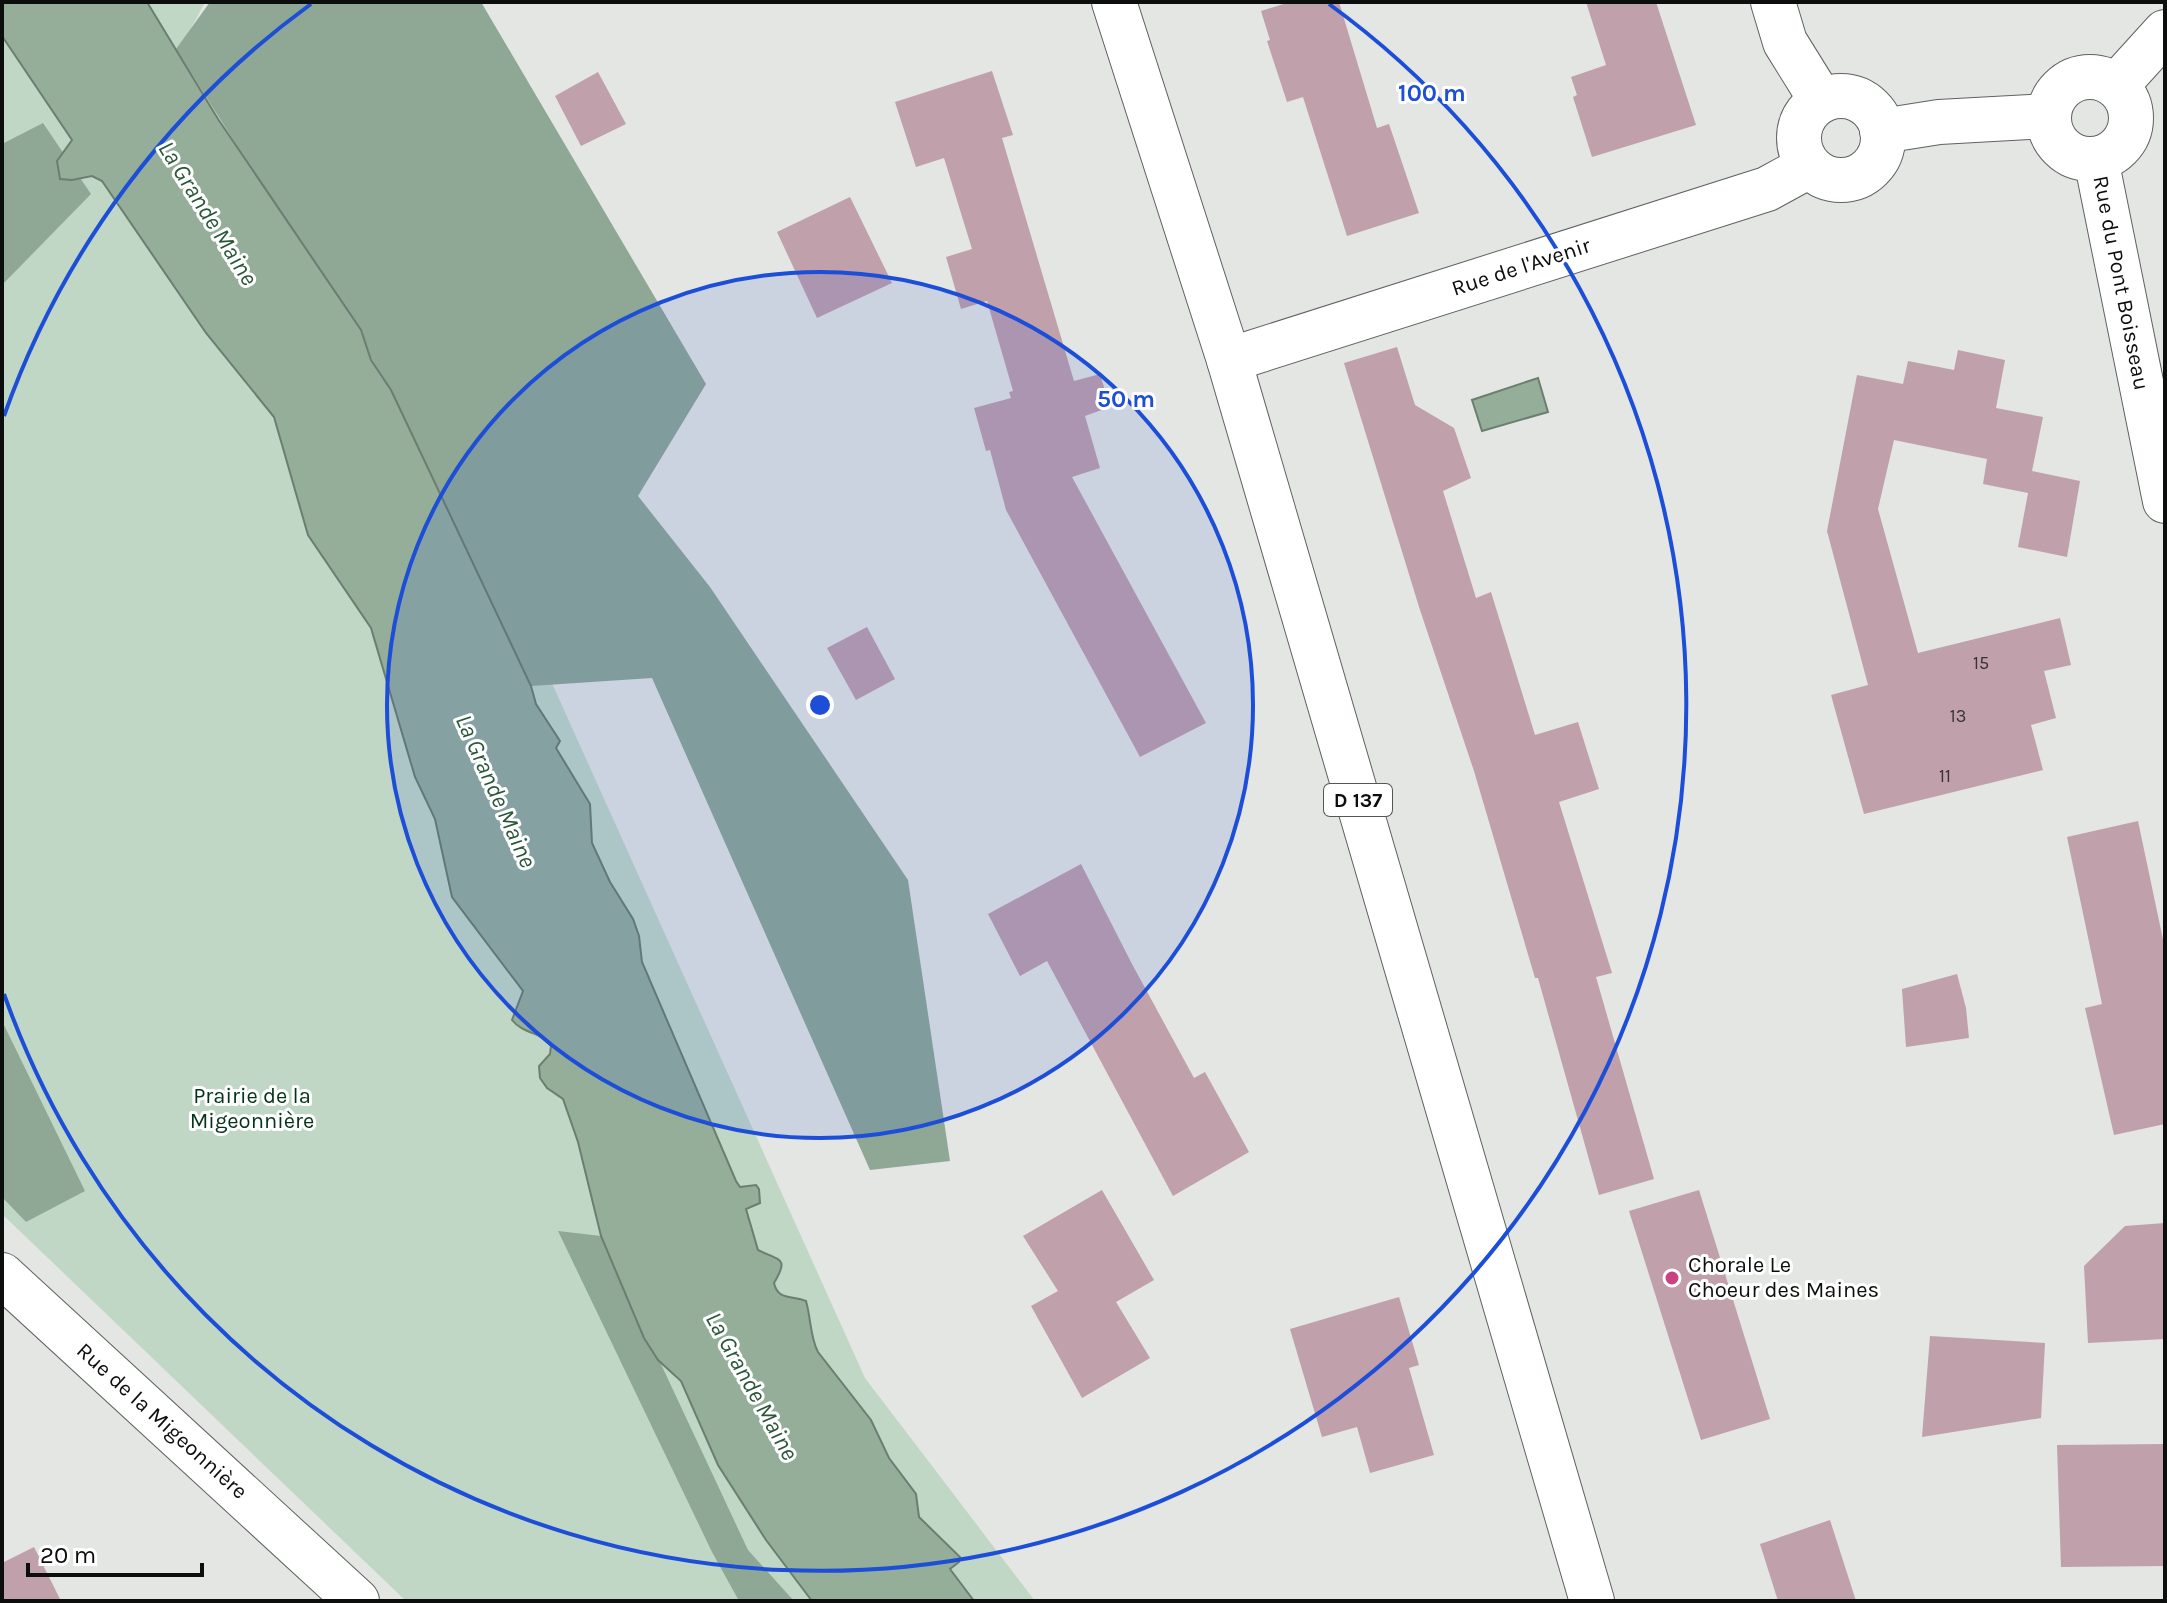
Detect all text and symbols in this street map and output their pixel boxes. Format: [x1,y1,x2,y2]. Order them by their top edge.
text: 100 m [1398,79,1466,107]
water label: La Grande Maine [152,136,264,290]
street label: Rue du Pont Boisseau [2087,174,2155,392]
street label: Rue de l'Avenir [1448,232,1594,302]
text: 50 m [1097,385,1155,413]
house number: 15 [1973,652,1989,674]
centre of rings [806,691,834,719]
house number: 13 [1950,705,1966,727]
water label: La Grande Maine [450,710,542,872]
house number: 11 [1939,765,1951,787]
road number: D 137 [1324,784,1392,816]
park label: Prairie de la Migeonnière [190,1083,314,1134]
place label: Chorale Le Choeur des Maines [1688,1252,1879,1303]
marker: Chorale Le Choeur des Maines [1663,1269,1681,1287]
water label: La Grande Maine [700,1307,804,1465]
street label: Rue de la Migeonnière [71,1337,253,1505]
scale bar [28,1527,202,1577]
text: 20 m [40,1541,96,1569]

